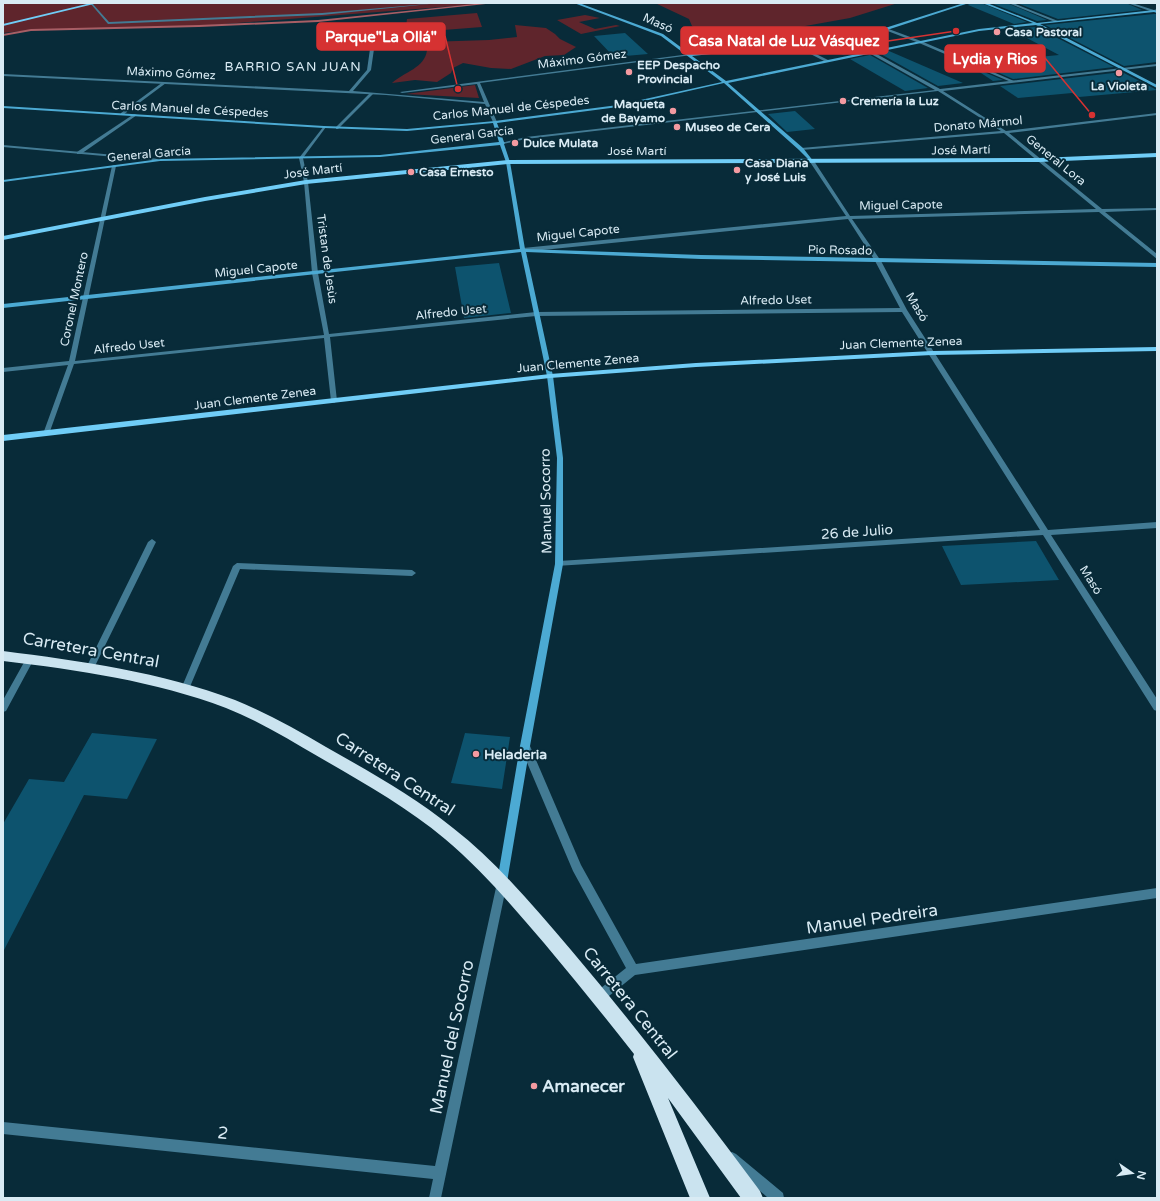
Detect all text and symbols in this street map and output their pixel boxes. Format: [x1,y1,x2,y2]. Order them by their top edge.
street label: Masó [641,10,675,36]
callout: Parque"La Ollá" [317,23,445,50]
place label: Casa Pastoral [1005,25,1082,39]
callout: Casa Natal de Luz Vásquez [681,27,888,54]
marker: Casa Pastoral [992,27,1002,37]
text: Parque"La Ollá" [325,28,437,47]
text: Casa Natal de Luz Vásquez [688,32,880,51]
callout: Lydia y Rios [945,45,1045,72]
street label: Máximo Gómez [537,47,627,71]
text: Lydia y Rios [953,50,1037,69]
place label: EEP Despacho Provincial [637,58,720,86]
district label: BARRIO SAN JUAN [224,59,362,75]
street label: Máximo Gómez [126,64,216,82]
marker: EEP Despacho Provincial [624,67,634,77]
marker: La Violeta [1114,68,1124,78]
place label: La Violeta [1091,79,1147,93]
street label: Carlos Manuel de Céspedes [432,93,590,123]
place label: Cremería la Luz [851,94,939,108]
marker: Cremería la Luz [838,96,848,106]
place label: Maqueta de Bayamo [601,97,665,126]
street label: Carlos Manuel de Céspedes [111,98,269,120]
marker: Maqueta de Bayamo [668,106,678,116]
street label: Donato Mármol [933,113,1023,135]
place label: Museo de Cera [685,120,771,134]
marker: Museo de Cera [672,122,682,132]
street label: General García [430,123,514,147]
street label: General Lora [1023,132,1089,188]
place label: Dulce Mulata [523,136,598,150]
marker: Dulce Mulata [510,138,520,148]
street label: José Martí [931,142,991,158]
street label: General García [107,143,191,165]
street label: José Martí [607,144,667,158]
place label: Casa Diana y José Luis [745,156,809,185]
street label: José Martí [283,160,343,182]
place label: Casa Ernesto [419,165,494,179]
marker: Casa Diana y José Luis [732,165,742,175]
marker: Casa Ernesto [406,167,416,177]
street label: Miguel Capote [859,197,943,213]
street label: Tristan de Jesùs [314,213,340,305]
street label: Miguel Capote [536,222,620,244]
street label: Pio Rosado [808,242,872,258]
street label: Coronel Montero [57,250,91,348]
street label: Miguel Capote [214,258,298,280]
street label: Masó [903,290,931,324]
street label: Alfredo Uset [740,292,812,308]
street label: Alfredo Uset [415,301,488,323]
street label: Juan Clemente Zenea [839,334,963,352]
street label: Alfredo Uset [93,335,166,357]
street label: Juan Clemente Zenea [516,351,640,375]
street label: Juan Clemente Zenea [193,384,317,412]
street label: Manuel Socorro [537,448,555,554]
street label: 26 de Julio [820,521,894,543]
street label: Masó [1077,563,1105,597]
street label: Carretera Central [21,628,161,672]
street label: Carretera Central [331,728,459,820]
place label: Heladeria [484,746,547,763]
marker: Heladeria [471,749,481,759]
street label: Manuel Pedreira [805,899,939,939]
street label: Carretera Central [578,943,682,1063]
street label: Manuel del Socorro [425,958,479,1116]
place label: Amanecer [542,1076,625,1097]
marker: Amanecer [529,1081,539,1091]
street label: 2 [217,1122,229,1144]
north arrow [1112,1153,1152,1193]
text: N [1134,1169,1149,1181]

